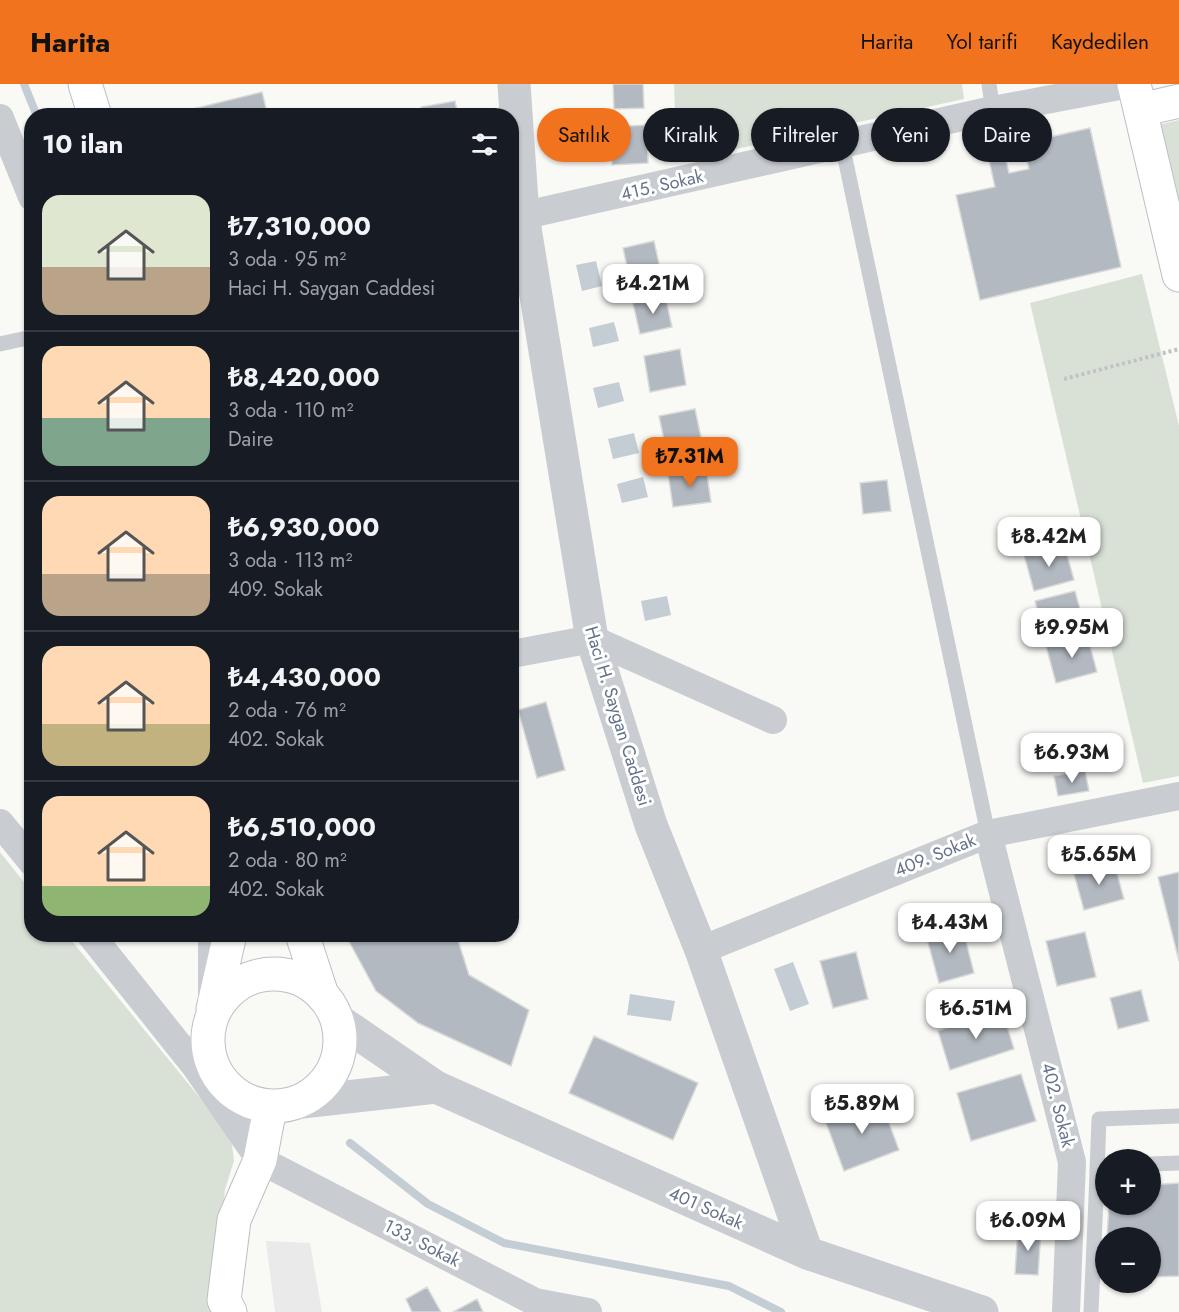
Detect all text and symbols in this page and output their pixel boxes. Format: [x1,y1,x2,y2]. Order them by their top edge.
text: Harita [30,22,110,63]
text: Harita [861,27,913,57]
text: Yol tarifi [946,27,1018,57]
text: Kaydedilen [1051,27,1149,57]
chip: Satılık [537,108,631,162]
chip: Kiralık [643,108,739,162]
chip: Filtreler [751,108,859,162]
chip: Yeni [871,108,950,162]
chip: Daire [962,108,1052,162]
text: 10 ilan [42,125,123,163]
icon: filters [468,128,501,161]
street label: 415. Sokak [618,163,706,207]
text: ₺7,310,000 [228,207,371,245]
icon: home [90,219,162,291]
text: 3 oda · 95 m² [228,245,346,274]
pin: ₺4.21M [604,264,702,315]
text: ₺4.21M [617,269,689,298]
text: Haci H. Saygan Caddesi [228,274,435,303]
text: ₺8,420,000 [228,358,380,396]
icon: home [90,370,162,442]
text: 3 oda · 110 m² [228,396,353,425]
text: Daire [228,425,273,454]
pin: ₺7.31M [641,437,739,488]
text: ₺7.31M [656,442,724,471]
text: ₺6,930,000 [228,508,380,546]
pin: ₺8.42M [1000,517,1098,568]
icon: home [90,520,162,592]
text: ₺8.42M [1011,522,1087,551]
text: 3 oda · 113 m² [228,546,352,575]
text: 409. Sokak [228,575,323,604]
pin: ₺9.95M [1023,608,1121,659]
text: ₺9.95M [1035,613,1109,642]
street label: Haci H. Saygan Caddesi [578,623,658,809]
text: ₺4,430,000 [228,658,381,696]
icon: home [90,670,162,742]
text: 2 oda · 76 m² [228,696,346,725]
text: 402. Sokak [228,725,324,754]
pin: ₺6.93M [1023,733,1121,784]
text: ₺6.93M [1035,738,1109,767]
text: ₺6,510,000 [228,808,376,846]
icon: home [90,820,162,892]
street label: 409. Sokak [891,827,980,883]
pin: ₺5.65M [1050,835,1148,886]
text: ₺5.65M [1062,840,1136,869]
text: 2 oda · 80 m² [228,846,347,875]
text: 402. Sokak [228,875,324,904]
pin: ₺4.43M [901,903,999,954]
text: ₺4.43M [912,908,988,937]
pin: ₺6.51M [927,989,1025,1040]
text: ₺6.51M [940,994,1012,1023]
street label: 402. Sokak [1035,1060,1081,1150]
pin: ₺5.89M [813,1084,911,1135]
text: ₺5.89M [825,1089,899,1118]
map controls [1095,1149,1161,1293]
button: + [1095,1149,1161,1215]
street label: 401 Sokak [665,1180,747,1236]
pin: ₺6.09M [979,1201,1077,1252]
text: ₺6.09M [990,1206,1066,1235]
street label: 133. Sokak [379,1213,465,1273]
button: − [1095,1227,1161,1293]

